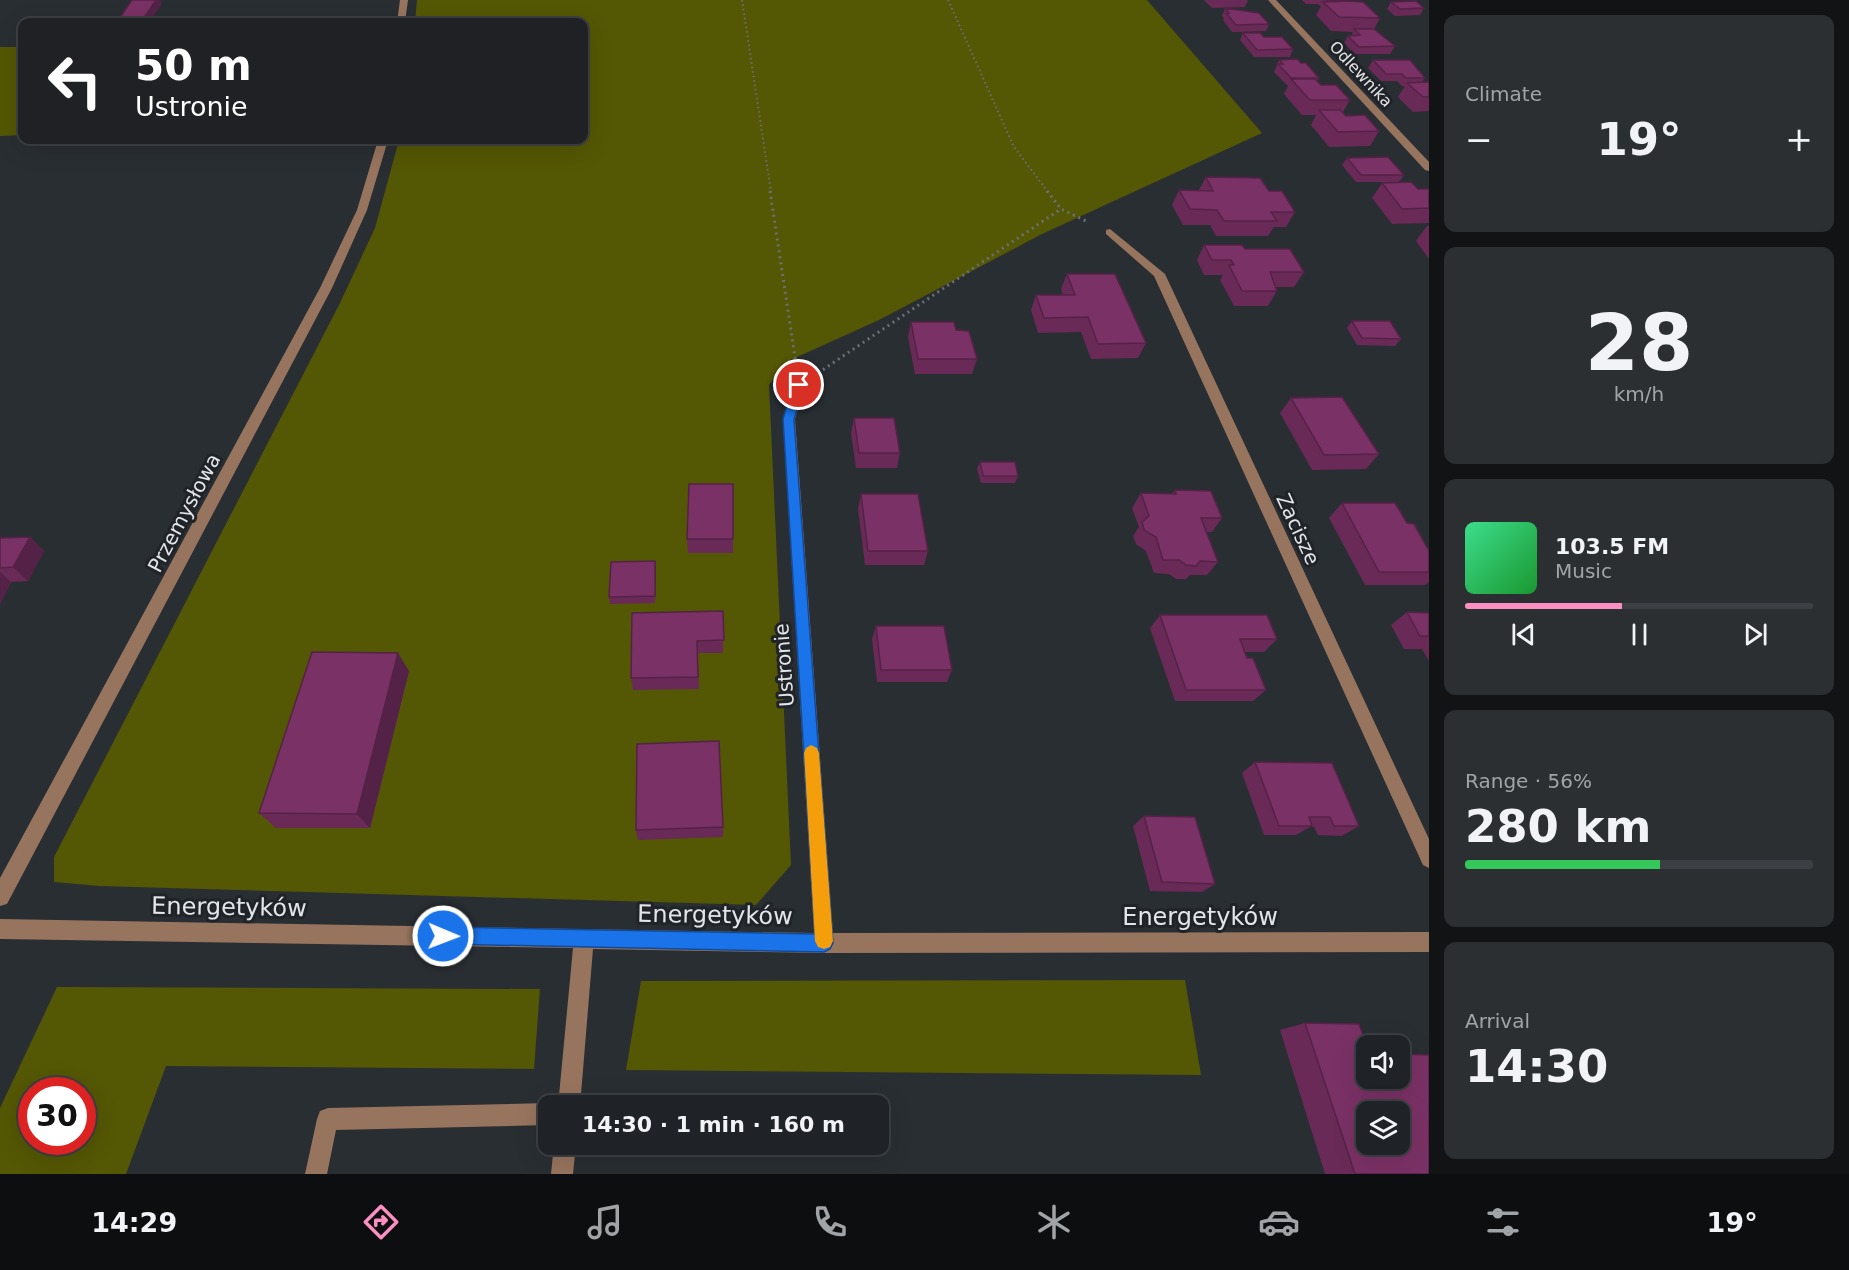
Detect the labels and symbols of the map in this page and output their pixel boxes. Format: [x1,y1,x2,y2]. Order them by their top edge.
street label: Odlewnika [1326,37,1396,111]
pin [773,359,824,410]
street label: Przemysłowa [143,450,225,576]
street label: Zacisze [1271,490,1325,568]
street label: Ustronie [769,623,799,707]
street label: Energetyków [151,892,307,922]
street label: Energetyków [637,900,793,930]
street label: Energetyków [1122,903,1278,931]
position arrow [411,904,475,968]
speed limit sign: 30 [18,1077,96,1155]

